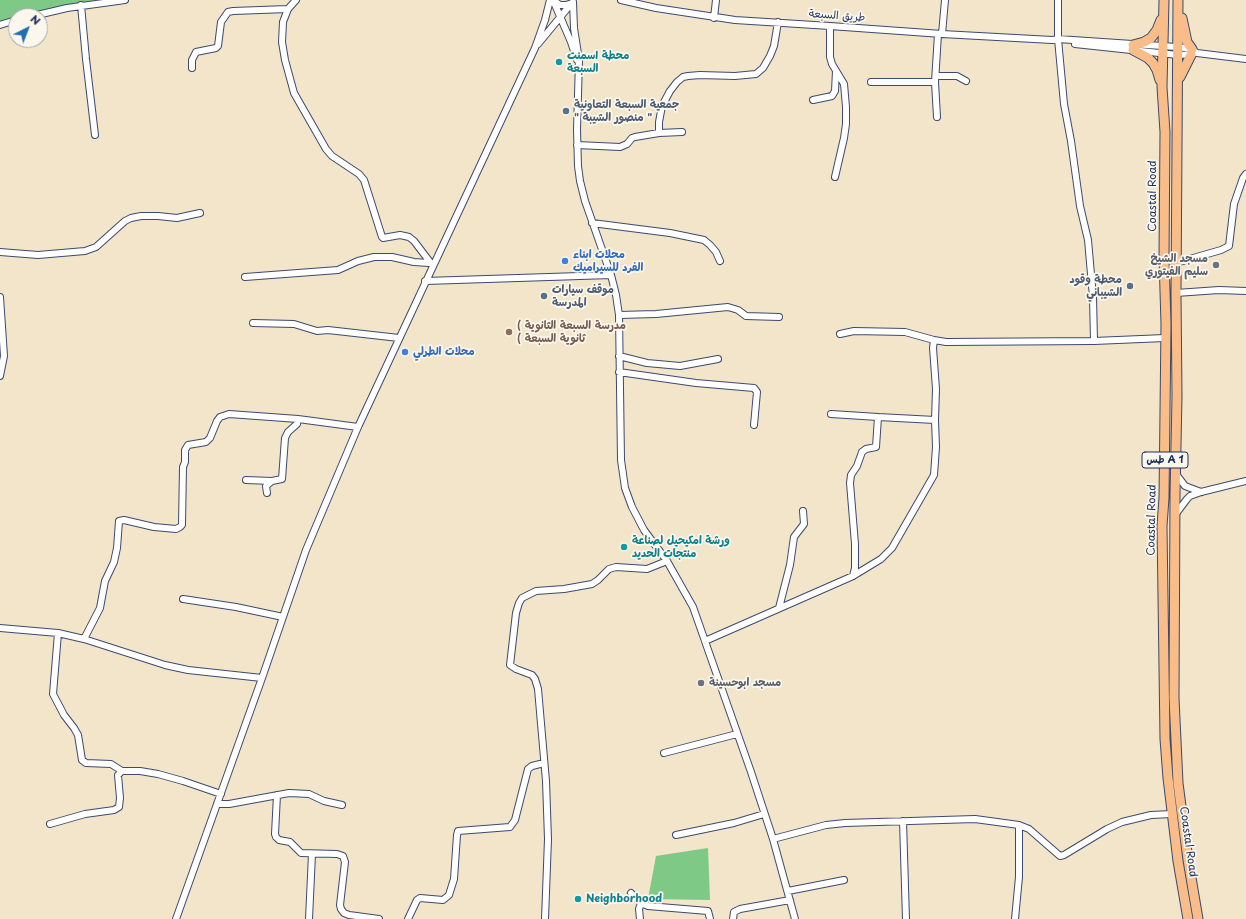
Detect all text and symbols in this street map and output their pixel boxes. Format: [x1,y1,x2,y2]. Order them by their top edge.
street label: طريق السبعة [808,7,866,25]
north arrow [8,8,48,48]
text: N [27,10,45,29]
place label: محطة اسمنت السبعة [567,49,629,75]
marker: محطة اسمنت السبعة [554,57,564,67]
place label: جمعية السبعة التعاونية " منصور الشيبة " [574,98,679,124]
marker: جمعية السبعة التعاونية " منصور الشيبة " [561,106,571,116]
street label: Coastal Road [1146,160,1160,232]
place label: محلات ابناء الفرد للسيراميك [573,248,643,274]
place label: مسجد الشيخ سليم الفيتوري [1145,252,1208,278]
marker: محلات ابناء الفرد للسيراميك [560,256,570,266]
marker: مسجد الشيخ سليم الفيتوري [1211,260,1221,270]
place label: محطة وقود الشيباني [1069,273,1122,299]
marker: محطة وقود الشيباني [1125,281,1135,291]
place label: موقف سيارات المدرسة [552,283,614,309]
marker: موقف سيارات المدرسة [539,291,549,301]
place label: ( مدرسة السبعة الثانوية ( ثانوية السبعة [517,319,626,345]
marker: ( مدرسة السبعة الثانوية ( ثانوية السبعة [504,327,514,337]
place label: محلات الطرلي [413,345,475,359]
marker: محلات الطرلي [400,347,410,357]
road number: طس A 1 [1142,452,1188,468]
street label: Coastal Road [1145,484,1159,556]
place label: ورشة امكيحيل لصناعة منتجات الحديد [632,534,730,560]
marker: ورشة امكيحيل لصناعة منتجات الحديد [619,542,629,552]
place label: مسجد ابوحسينة [709,676,781,690]
marker: مسجد ابوحسينة [696,678,706,688]
street label: Coastal Road [1177,806,1199,878]
place label: Neighborhood [586,892,662,906]
marker: Neighborhood [573,894,583,904]

